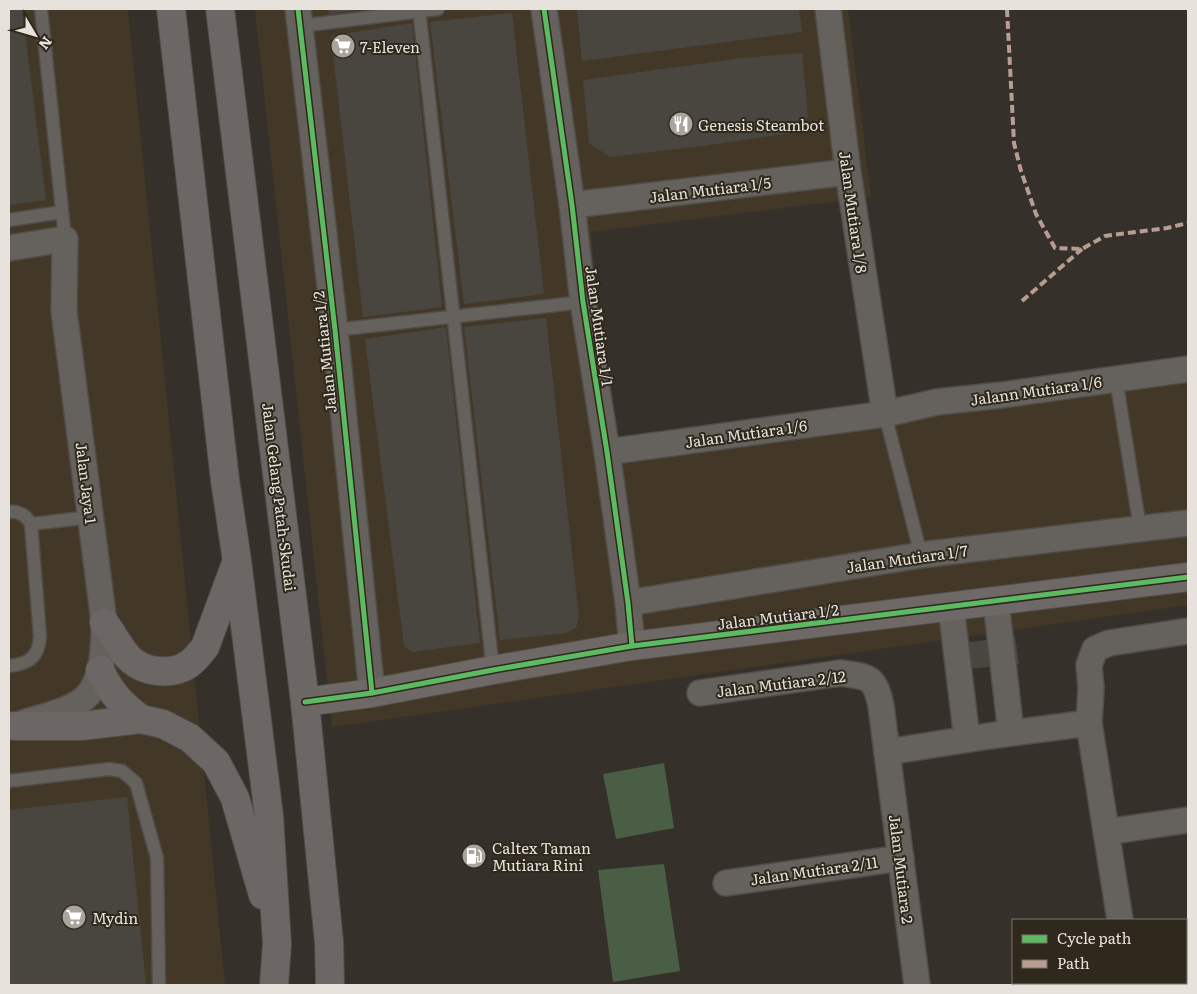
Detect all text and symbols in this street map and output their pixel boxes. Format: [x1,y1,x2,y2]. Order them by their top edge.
north arrow [10,10,60,60]
text: N [34,33,58,55]
supermarket icon: 7-Eleven [330,33,356,59]
place label: 7-Eleven [360,35,420,58]
restaurant icon: Genesis Steambot [668,111,694,137]
place label: Genesis Steambot [698,113,824,136]
street label: Jalan Mutiara 1/8 [834,149,874,275]
street label: Jalan Mutiara 1/5 [648,170,773,208]
street label: Jalan Mutiara 1/1 [580,265,620,387]
street label: Jalan Mutiara 1/2 [306,290,342,414]
street label: Jalann Mutiara 1/6 [969,369,1103,411]
street label: Jalan Gelang Patah-Skudai [257,401,303,593]
street label: Jalan Mutiara 1/6 [684,413,808,453]
street label: Jalan Jaya 1 [71,441,103,525]
street label: Jalan Mutiara 1/7 [845,538,970,578]
street label: Jalan Mutiara 1/2 [716,597,841,635]
street label: Jalan Mutiara 2/12 [715,664,847,702]
street label: Jalan Mutiara 2 [884,813,920,925]
place label: Caltex Taman Mutiara Rini [492,836,591,876]
fuel station icon: Caltex Taman Mutiara Rini [461,843,487,869]
street label: Jalan Mutiara 2/11 [749,850,879,890]
supermarket icon: Mydin [61,904,87,930]
place label: Mydin [92,906,138,929]
legend [1012,919,1187,984]
text: Cycle path [1057,926,1132,949]
text: Path [1057,951,1090,974]

